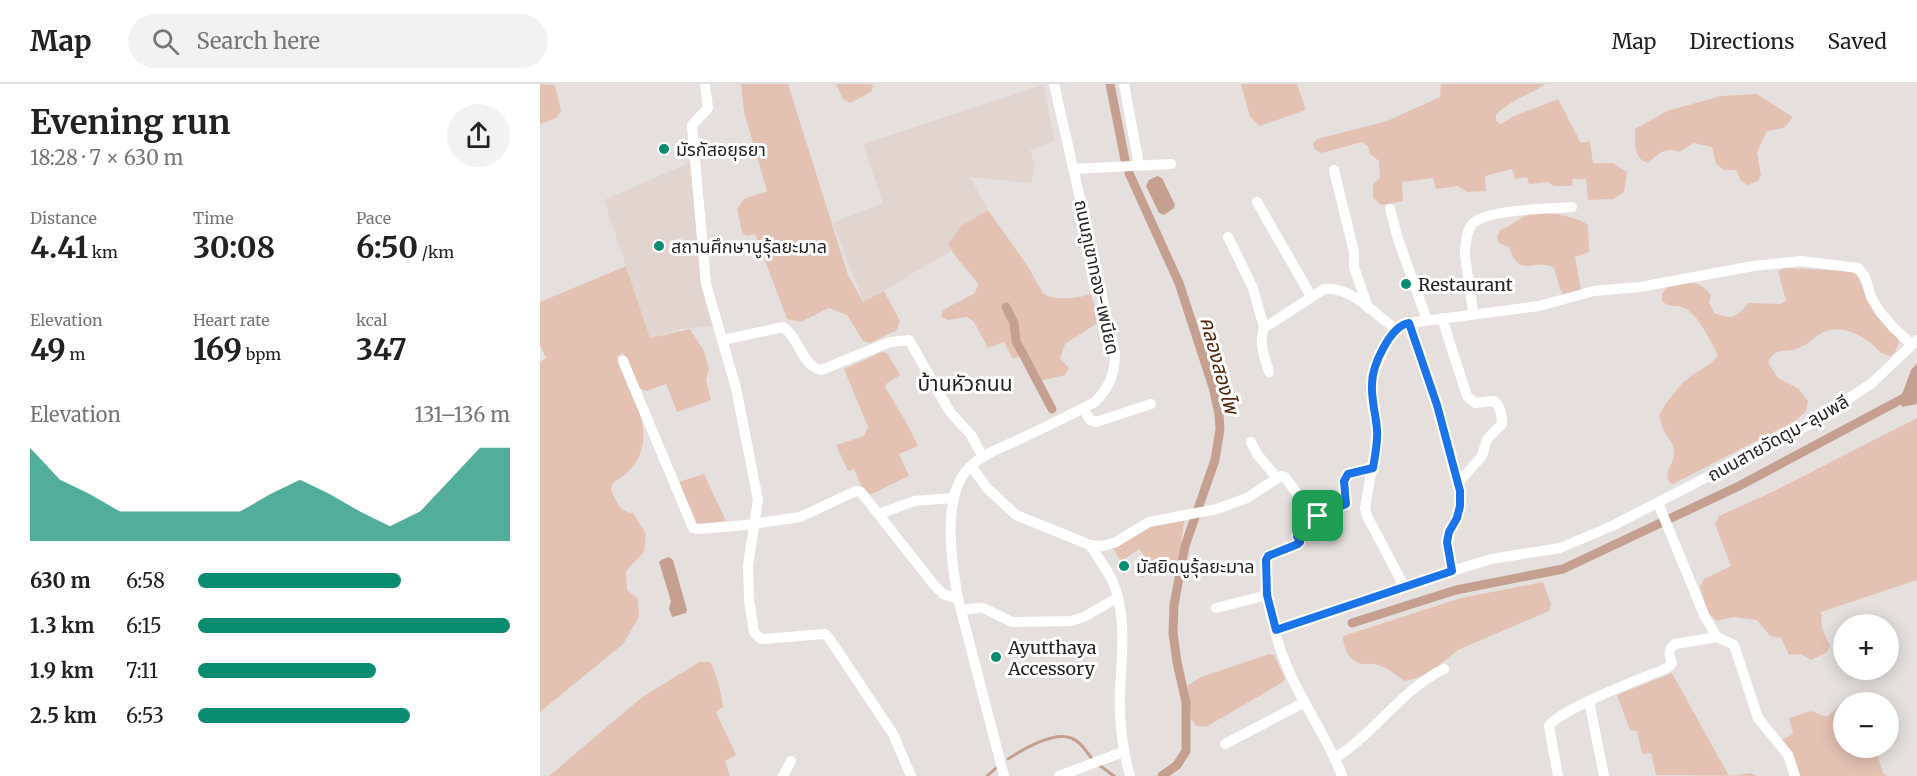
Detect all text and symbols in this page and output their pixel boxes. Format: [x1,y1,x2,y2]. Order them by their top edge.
search box [128,14,548,68]
text: Map [30,23,92,59]
icon: search [149,25,182,58]
text: Search here [197,27,320,55]
text: Map [1612,28,1656,55]
text: Directions [1689,28,1794,55]
text: Saved [1827,28,1887,55]
text: Evening run [30,102,230,143]
button: share [447,104,510,167]
place label: มัรกัสอยุธยา [676,138,766,161]
marker: มัรกัสอยุธยา [657,142,671,156]
text: 18:28 · 7 × 630 m [30,145,183,170]
street label: ถนนภูเขาทอง-เพนียด [1068,197,1125,357]
text: Distance [30,208,97,228]
text: Time [193,208,234,228]
text: Pace [356,208,391,228]
text: 4.41 [30,228,88,266]
text: 30:08 [193,228,275,266]
text: 6:50 [356,228,418,266]
place label: สถานศึกษานูรุ้ลยะมาล [671,235,827,259]
marker: สถานศึกษานูรุ้ลยะมาล [652,239,666,253]
text: km [88,242,118,262]
text: /km [418,242,454,262]
place label: Restaurant [1418,273,1513,296]
marker: Restaurant [1399,277,1413,291]
text: Elevation [30,310,103,330]
text: Heart rate [193,310,270,330]
text: kcal [356,310,387,330]
water label: คลองสองไพ [1195,314,1245,418]
text: 49 [30,330,66,368]
text: 169 [193,330,242,368]
text: 347 [356,330,407,368]
text: m [66,344,85,364]
text: bpm [242,344,281,364]
district label: บ้านหัวถนน [917,370,1013,397]
street label: ถนนสายวัดตูม-ลุมพลี [1703,390,1853,487]
text: Elevation [30,402,121,427]
text: 131–136 m [414,402,510,427]
pin [1292,490,1343,541]
icon: arrive [1301,499,1334,532]
place label: มัสยิดนูรุ้ลยะมาล [1136,555,1255,579]
marker: มัสยิดนูรุ้ลยะมาล [1117,559,1131,573]
text: 630 m [30,568,91,593]
text: 6:58 [126,568,165,593]
text: 1.3 km [30,613,94,638]
text: 6:15 [126,613,162,638]
map controls [1833,614,1899,758]
button: + [1833,614,1899,680]
place label: Ayutthaya Accessory [1007,636,1097,680]
marker: Ayutthaya Accessory [989,650,1003,664]
text: 1.9 km [30,658,94,683]
text: 7:11 [126,658,158,683]
button: − [1833,692,1899,758]
text: 2.5 km [30,703,97,728]
text: 6:53 [126,703,164,728]

